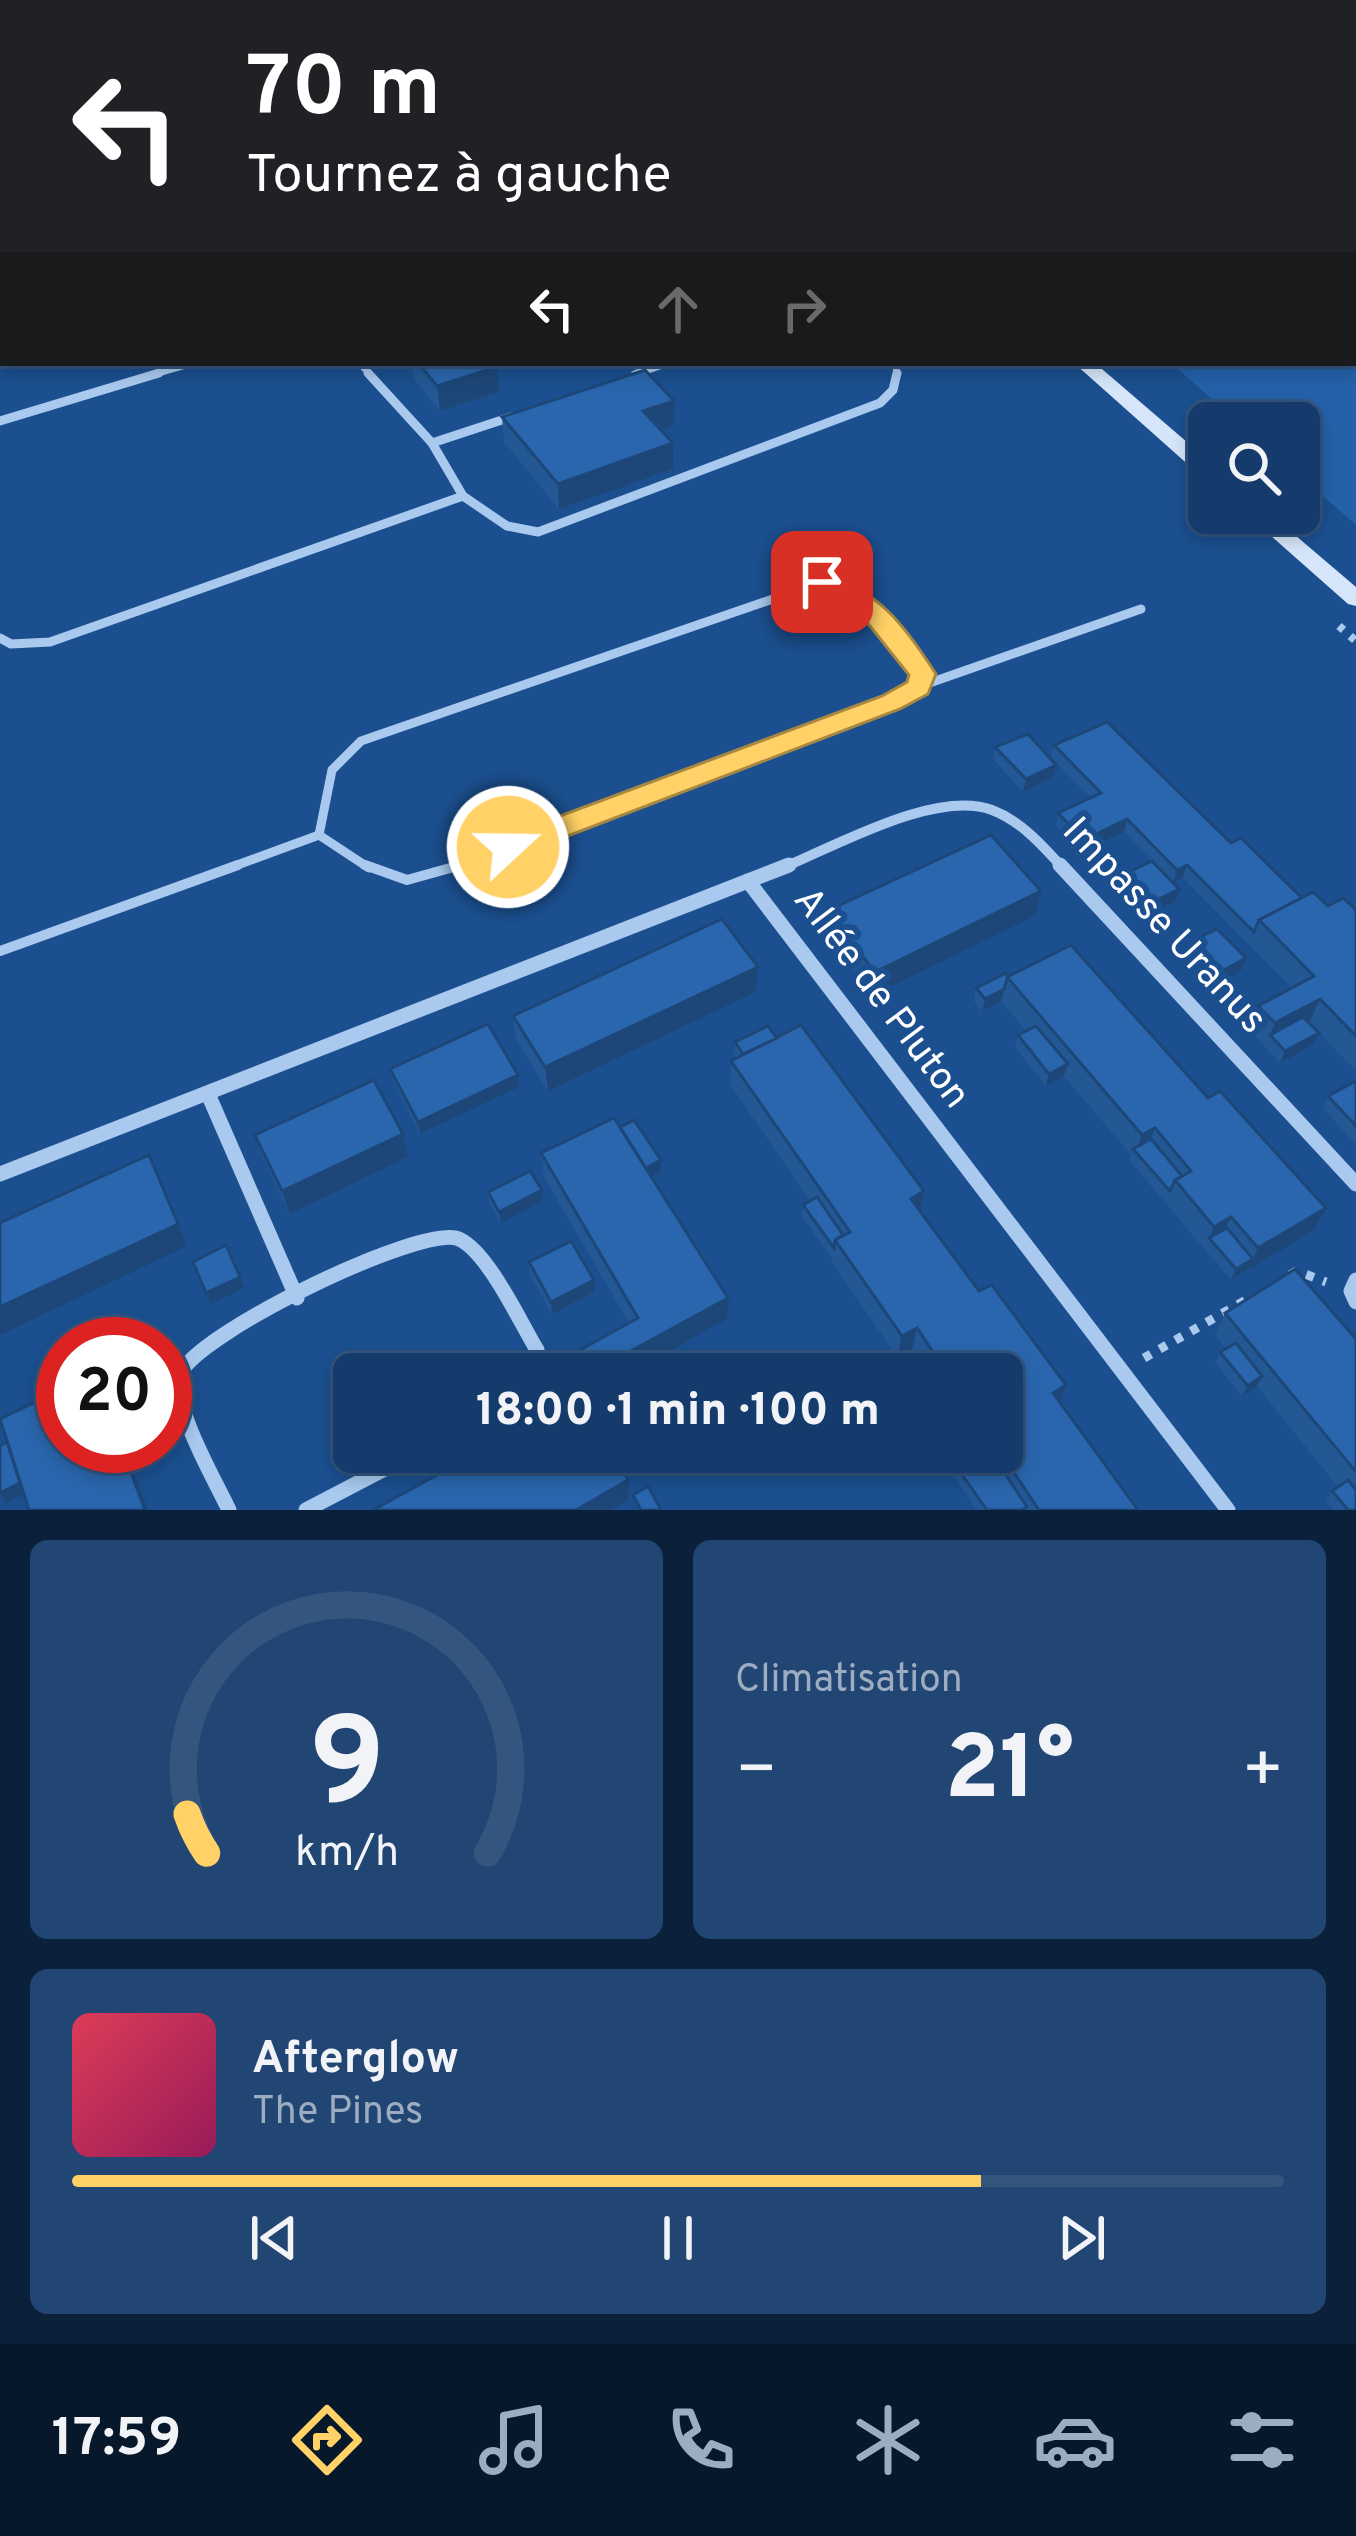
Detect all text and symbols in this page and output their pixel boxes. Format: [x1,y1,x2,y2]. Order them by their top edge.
text: 70 m [246,39,441,145]
icon: left [48,48,204,204]
text: Tournez à gauche [246,143,672,212]
icon: left [519,276,585,342]
icon: ahead [645,276,711,342]
icon: right [771,276,837,342]
map controls [1188,402,1320,534]
button: search [1188,402,1320,534]
pin [771,531,873,633]
icon: arrive [789,549,855,615]
position arrow [445,784,571,910]
street label: Impasse Uranus [1050,808,1276,1046]
street label: Allée de Pluton [781,879,979,1119]
speed limit sign: 20 [36,1317,192,1473]
text: 18:00 · 1 min · 100 m [476,1384,880,1441]
text: Climatisation [735,1657,963,1706]
text: 9 [308,1692,385,1850]
text: 21° [945,1717,1074,1830]
text: − [735,1732,778,1815]
text: + [1241,1732,1284,1815]
text: km/h [294,1826,399,1880]
text: Afterglow [252,2032,459,2089]
text: The Pines [252,2089,423,2138]
icon: previous [241,2205,307,2271]
icon: pause [645,2205,711,2271]
icon: next [1049,2205,1115,2271]
icon: directions [285,2398,369,2482]
icon: music [472,2398,556,2482]
icon: phone [659,2398,743,2482]
icon: climate [846,2398,930,2482]
icon: car [1033,2398,1117,2482]
icon: filters [1220,2398,1304,2482]
text: 17:59 [52,2406,181,2475]

